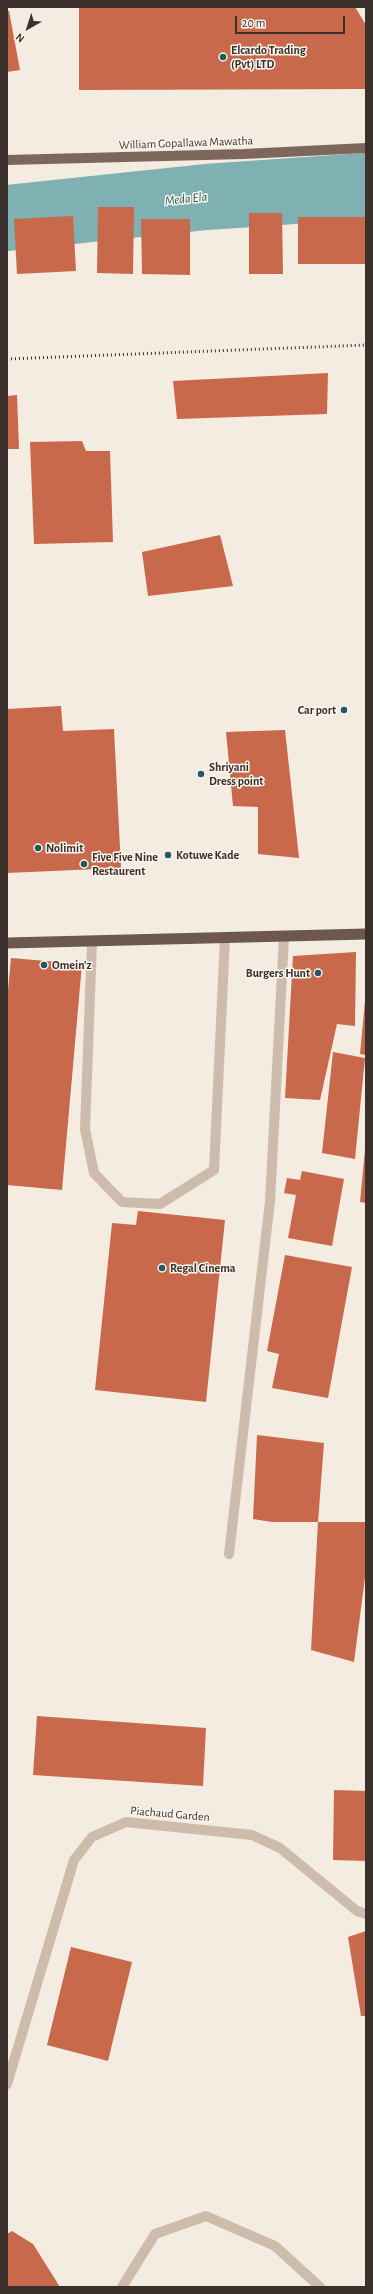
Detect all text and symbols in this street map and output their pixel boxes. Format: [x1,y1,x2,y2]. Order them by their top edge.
north arrow [8,8,48,48]
scale bar [237,8,347,34]
text: 20 m [242,17,265,29]
text: N [14,31,27,44]
place label: Elcardo Trading (Pvt) LTD [231,43,306,71]
marker: Elcardo Trading (Pvt) LTD [218,52,228,62]
street label: William Gopallawa Mawatha [119,133,253,153]
water label: Meda Ela [164,189,208,209]
place label: Car port [298,703,336,717]
marker: Car port [339,705,349,715]
place label: Shriyani Dress point [209,760,263,788]
marker: Shriyani Dress point [196,769,206,779]
place label: Nolimit [46,841,83,855]
marker: Nolimit [33,843,43,853]
place label: Kotuwe Kade [176,848,239,862]
place label: Five Five Nine Restaurent [92,850,158,878]
marker: Kotuwe Kade [163,850,173,860]
marker: Five Five Nine Restaurent [79,859,89,869]
place label: Omein'z [52,958,91,972]
marker: Omein'z [39,960,49,970]
place label: Burgers Hunt [246,966,310,980]
marker: Burgers Hunt [313,968,323,978]
place label: Regal Cinema [170,1261,236,1275]
marker: Regal Cinema [157,1263,167,1273]
street label: Piachaud Garden [130,1803,210,1825]

